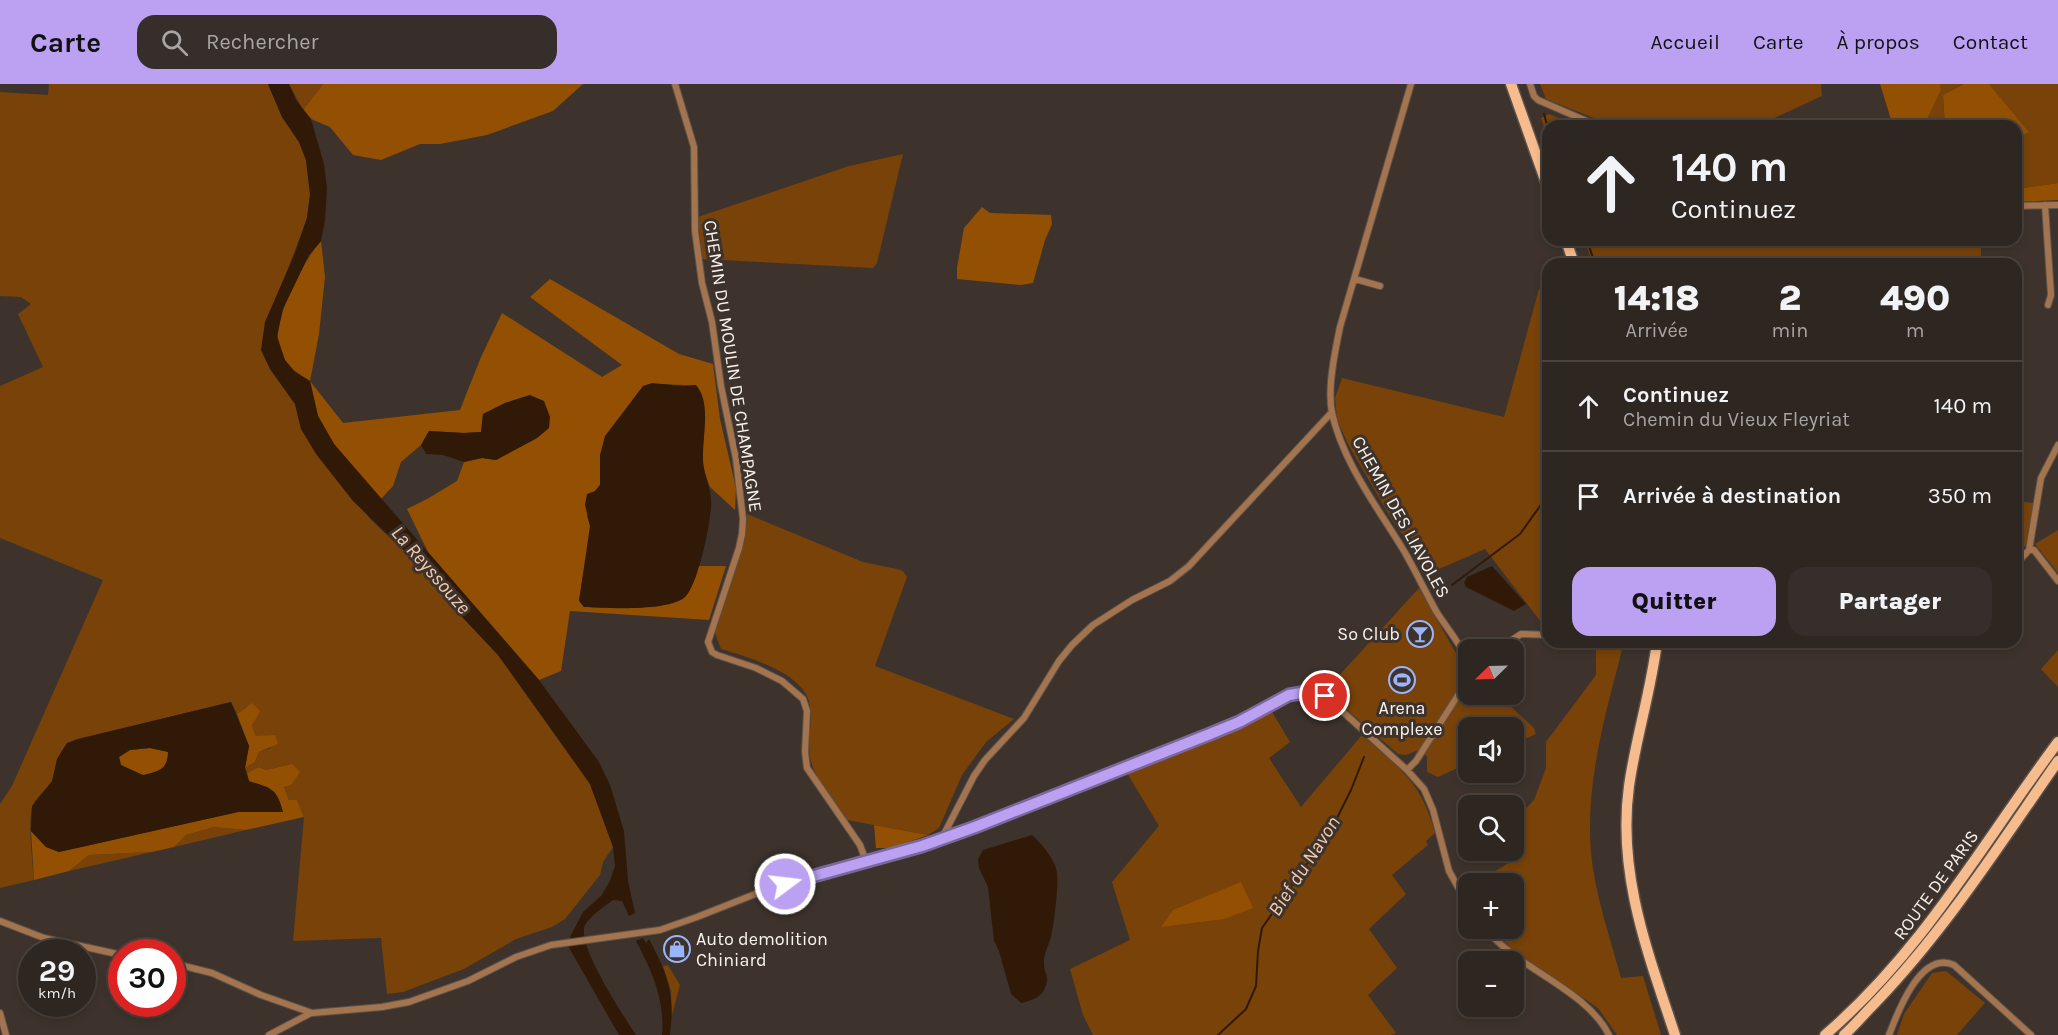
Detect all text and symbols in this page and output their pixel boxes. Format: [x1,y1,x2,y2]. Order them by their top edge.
search box [137,15,557,69]
text: Carte [30,26,101,59]
icon: search [158,26,191,59]
text: Rechercher [206,29,319,55]
text: Accueil [1651,30,1720,54]
text: Carte [1753,30,1804,54]
text: À propos [1837,30,1920,54]
text: Contact [1953,30,2028,54]
text: 140 m [1671,142,1788,192]
icon: ahead [1572,144,1650,222]
text: Continuez [1671,193,1796,225]
street label: CHEMIN DU MOULIN DE CHAMPAGNE [699,219,767,513]
text: 14:18 [1614,277,1700,319]
text: 2 [1779,277,1801,319]
text: 490 [1880,277,1950,319]
text: Arrivée [1626,319,1688,342]
text: min [1772,319,1808,342]
text: m [1906,319,1925,342]
text: Continuez [1623,382,1729,408]
icon: ahead [1572,390,1605,423]
text: 140 m [1934,393,1992,419]
text: Chemin du Vieux Fleyriat [1623,408,1850,431]
street label: CHEMIN DES LIAVOLES [1347,432,1455,602]
icon: arrive [1572,480,1605,513]
text: Arrivée à destination [1623,483,1841,509]
text: 350 m [1928,483,1992,509]
water label: La Reyssouze [386,521,476,619]
button: Quitter [1572,567,1776,636]
button: Partager [1788,567,1992,636]
bar icon: So Club [1405,619,1435,649]
place label: So Club [1337,623,1400,645]
north arrow [1458,639,1524,705]
map controls [1458,639,1524,1017]
sports icon: Arena Complexe [1387,665,1417,695]
pin [1299,670,1350,721]
icon: arrive [1308,679,1341,712]
place label: Arena Complexe [1362,697,1442,740]
button: sound [1458,717,1524,783]
button: search [1458,795,1524,861]
water label: Bief du Navon [1263,812,1345,920]
street label: ROUTE DE PARIS [1889,826,1983,944]
position arrow [753,852,817,916]
button: + [1458,873,1524,939]
place label: Auto demolition Chiniard [696,928,828,971]
shop icon: Auto demolition Chiniard [662,934,692,964]
speed limit sign: 30 [108,939,186,1017]
button: − [1458,951,1524,1017]
text: 29 [39,953,75,989]
text: km/h [38,984,76,1002]

